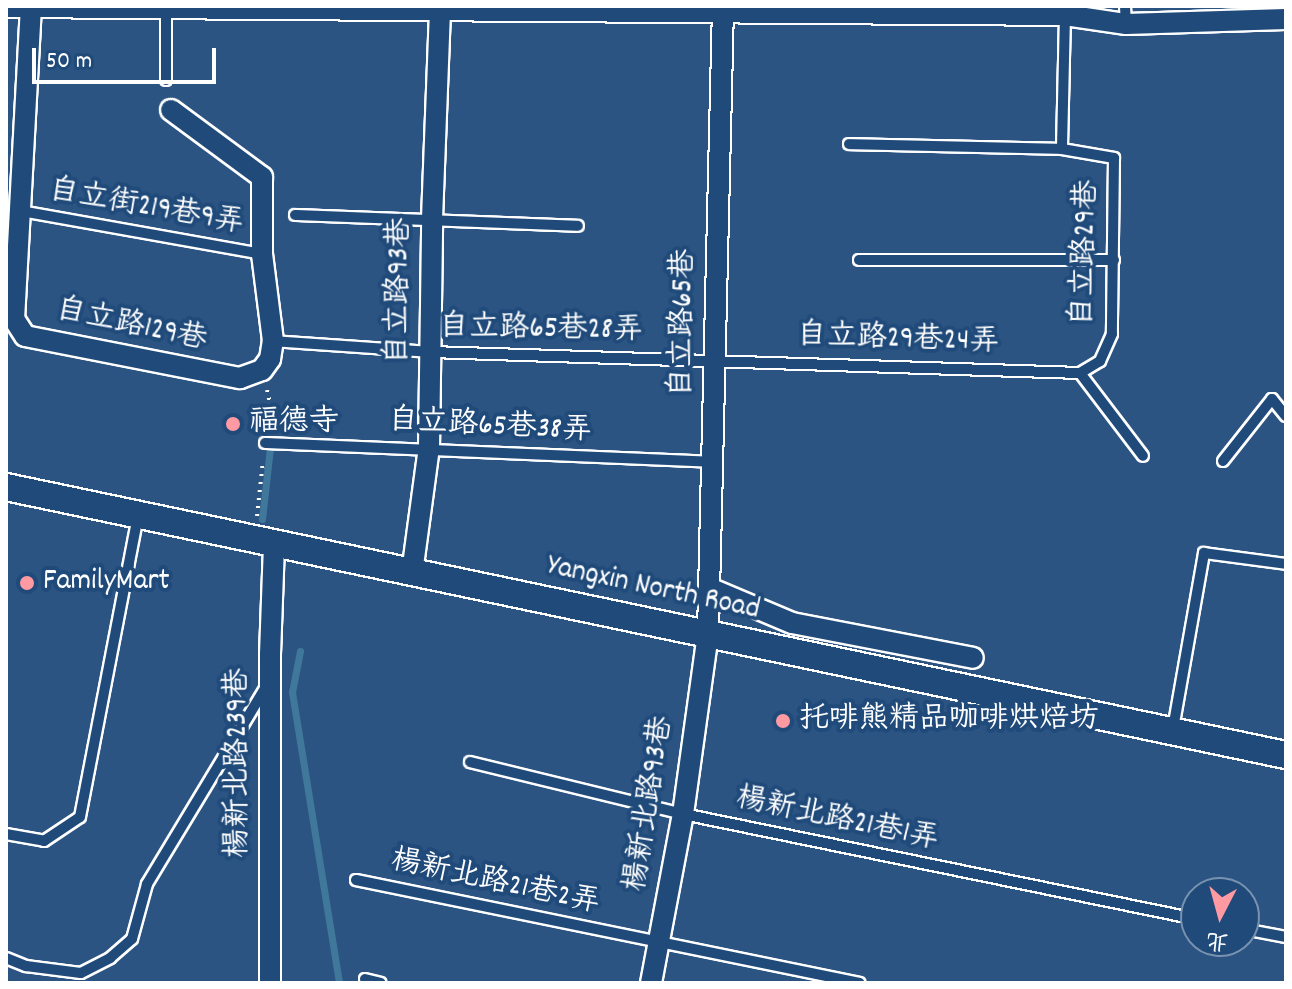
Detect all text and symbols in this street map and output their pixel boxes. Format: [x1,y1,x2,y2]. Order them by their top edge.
scale bar [36,32,220,82]
text: 50 m [46,45,92,79]
street label: 自立街219巷9弄 [46,174,246,244]
street label: 自立路29巷 [1066,179,1108,327]
street label: 自立路93巷 [382,217,420,365]
street label: 自立路65巷 [666,248,704,398]
street label: 自立路129巷 [52,293,210,361]
street label: 自立路65巷28弄 [439,311,643,351]
street label: 自立路29巷24弄 [796,319,1000,363]
street label: 自立路65巷38弄 [387,405,593,451]
place label: 福德寺 [249,406,339,442]
marker: 福德寺 [224,415,242,433]
street label: Yangxin North Road [543,550,763,630]
place label: FamilyMart [43,565,170,601]
marker: FamilyMart [18,574,36,592]
street label: 楊新北路239巷 [222,668,258,858]
place label: 托啡熊精品咖啡烘焙坊 [799,703,1099,739]
marker: 托啡熊精品咖啡烘焙坊 [774,712,792,730]
street label: 楊新北路93巷 [619,714,683,894]
street label: 楊新北路21巷1弄 [732,782,942,860]
street label: 楊新北路21巷2弄 [387,844,603,924]
north arrow [1180,877,1260,957]
text: 北 [1205,923,1230,956]

